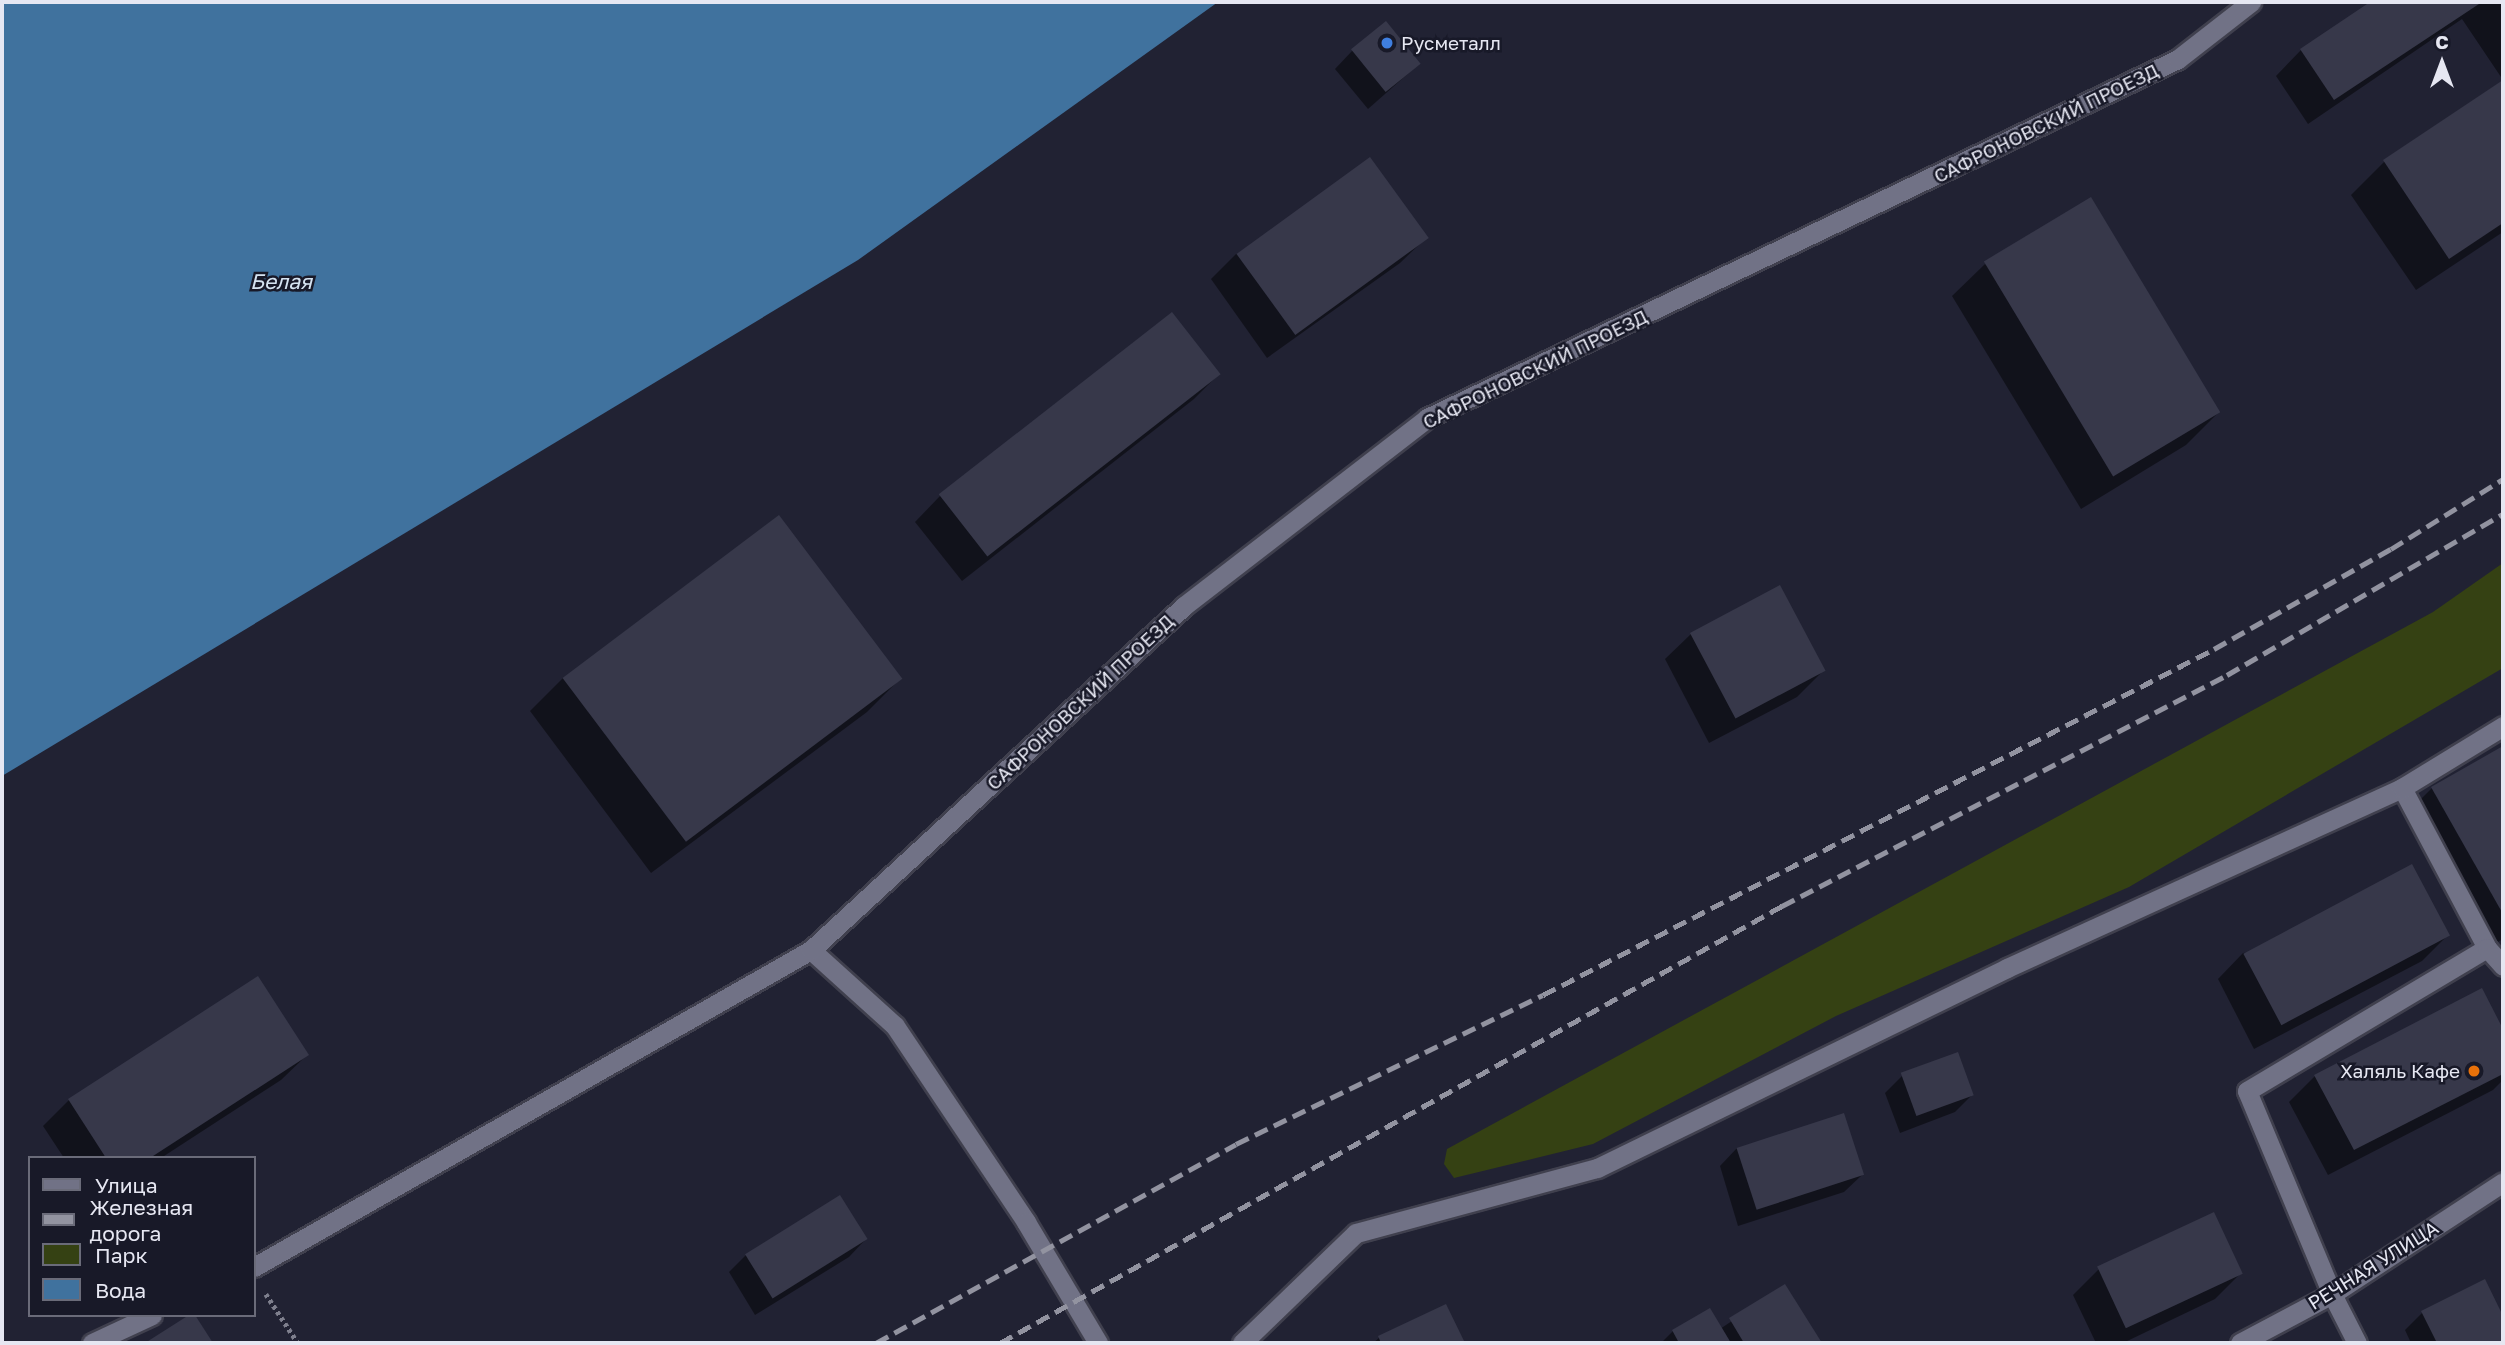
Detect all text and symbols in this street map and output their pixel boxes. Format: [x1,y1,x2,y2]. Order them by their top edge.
north arrow [2407,28,2477,98]
text: С [2435,30,2449,53]
place label: Русметалл [1401,32,1501,54]
marker: Русметалл [1379,35,1395,51]
street label: САФРОНОВСКИЙ ПРОЕЗД [1930,59,2162,187]
water label: Белая [250,268,312,294]
street label: САФРОНОВСКИЙ ПРОЕЗД [1419,305,1651,433]
street label: САФРОНОВСКИЙ ПРОЕЗД [982,609,1178,795]
place label: Халяль Кафе [2340,1060,2460,1082]
marker: Халяль Кафе [2466,1063,2482,1079]
legend [28,1156,256,1317]
text: Улица [95,1172,158,1198]
text: Железная дорога [89,1194,193,1246]
street label: РЕЧНАЯ УЛИЦА [2304,1216,2442,1314]
text: Парк [95,1242,148,1268]
text: Вода [95,1277,146,1303]

